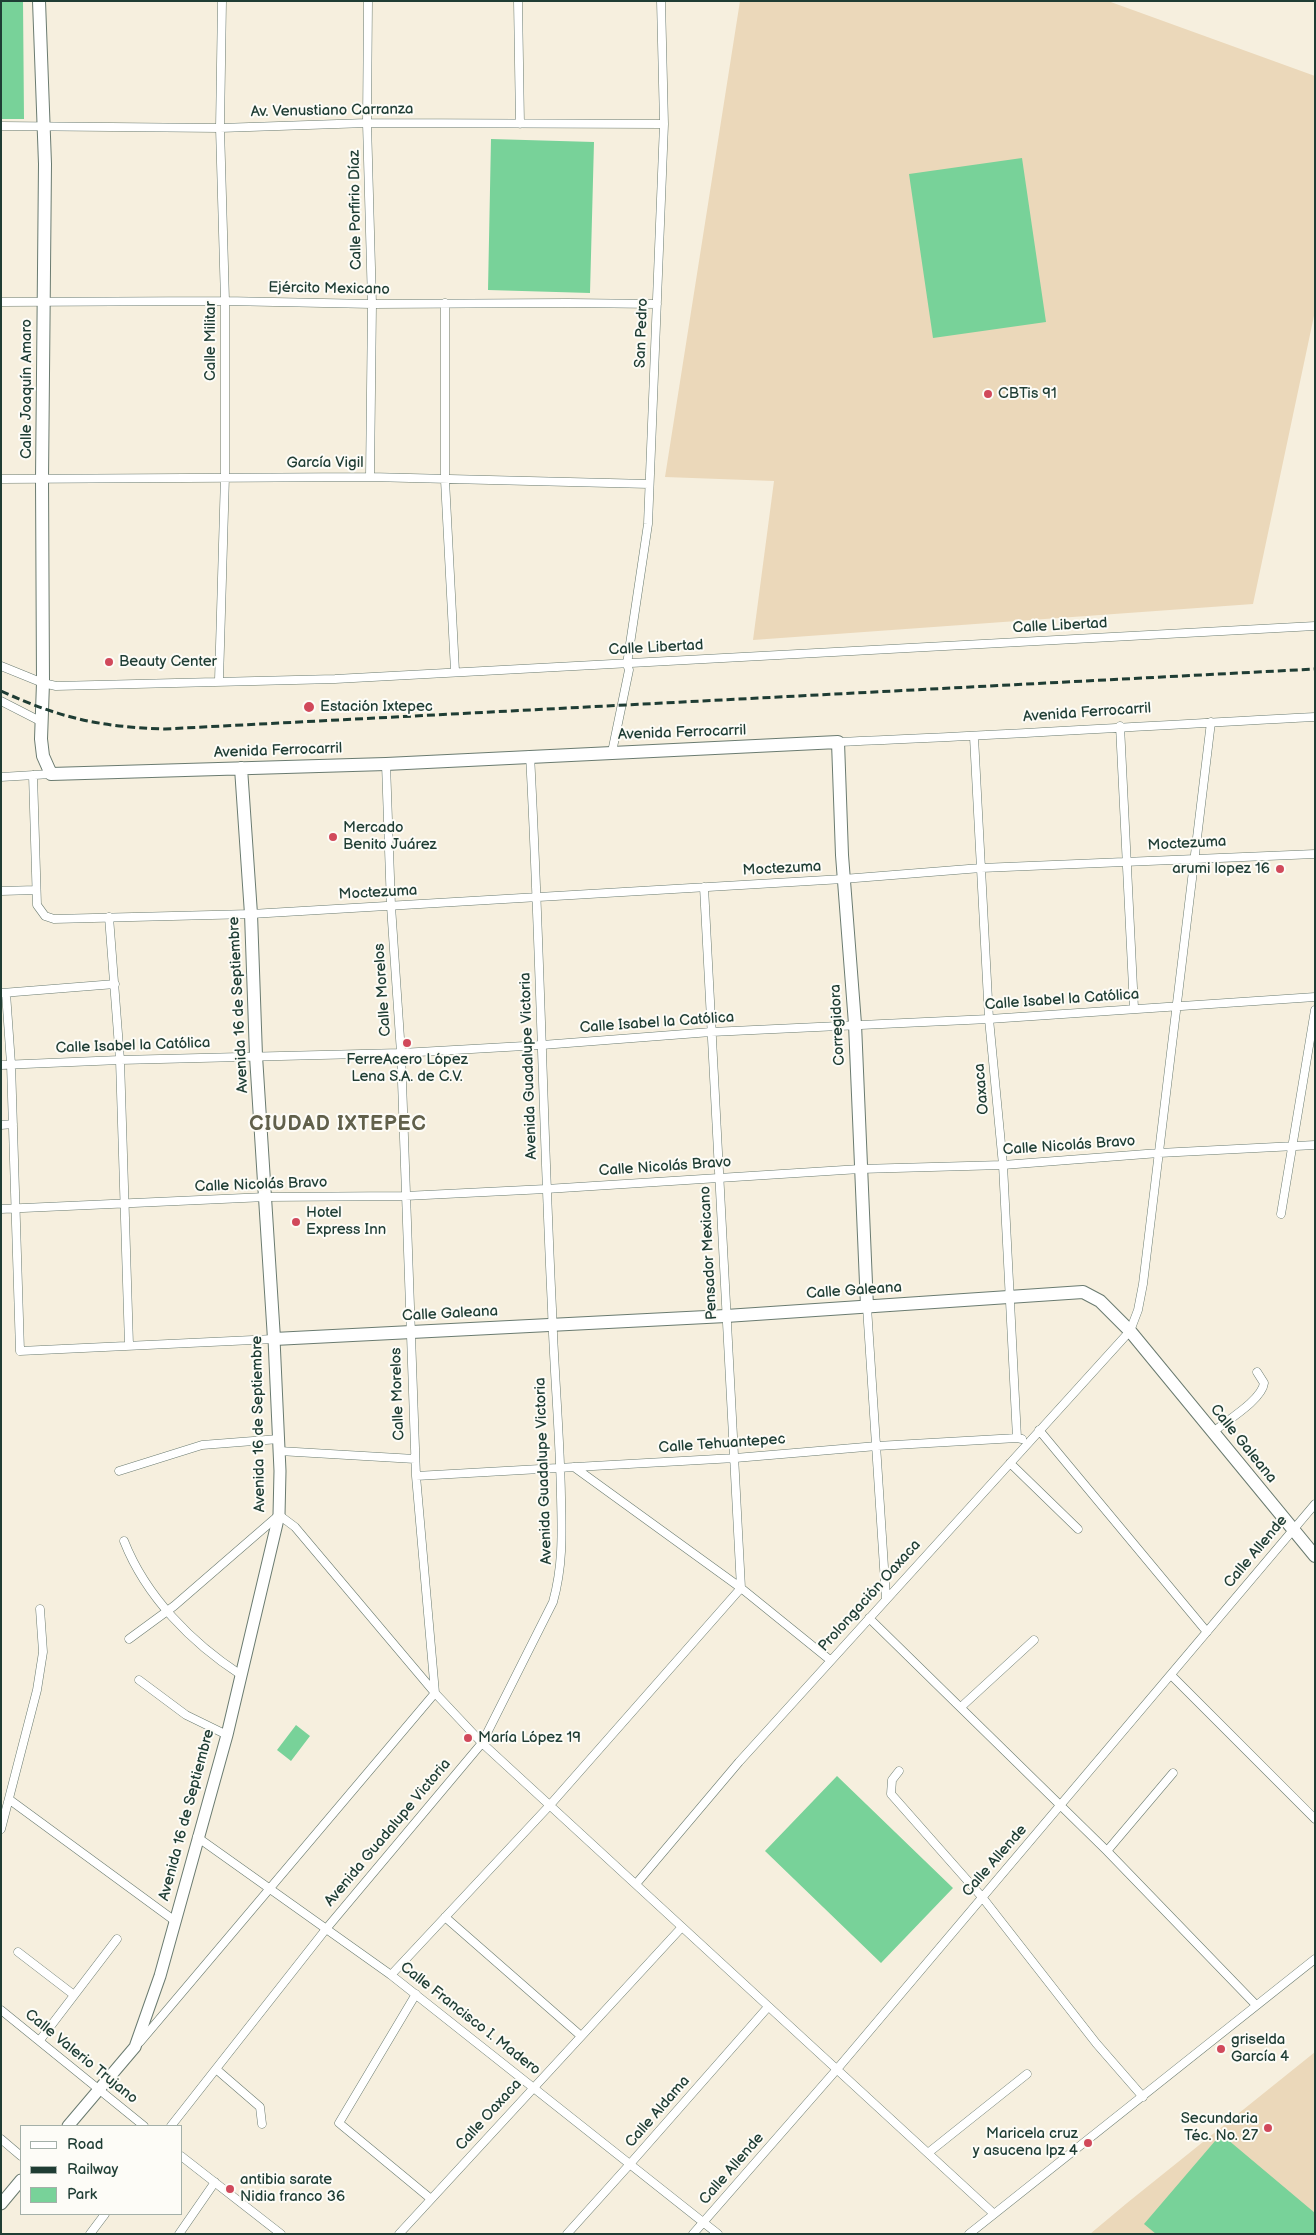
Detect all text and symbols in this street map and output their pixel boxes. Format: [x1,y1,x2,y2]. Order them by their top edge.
street label: Av. Venustiano Carranza [250,101,414,121]
street label: Calle Porfirio Díaz [346,150,366,270]
street label: Ejército Mexicano [268,279,390,299]
street label: San Pedro [632,298,652,368]
street label: Calle Militar [202,301,220,381]
street label: Calle Joaquín Amaro [18,319,36,459]
place label: CBTis 91 [998,385,1057,403]
marker: CBTis 91 [982,388,994,400]
street label: García Vigil [286,454,364,472]
street label: Calle Libertad [1012,615,1108,637]
street label: Calle Libertad [608,637,704,659]
place label: Beauty Center [119,653,217,671]
marker: Beauty Center [103,656,115,668]
place label: Estación Ixtepec [320,698,433,716]
marker: Estación Ixtepec [302,700,316,714]
street label: Avenida Ferrocarril [1022,700,1152,726]
street label: Avenida Ferrocarril [618,722,746,744]
street label: Avenida Ferrocarril [214,740,342,762]
place label: Mercado Benito Juárez [343,819,437,854]
marker: Mercado Benito Juárez [327,831,339,843]
street label: Moctezuma [1147,833,1227,855]
street label: Moctezuma [742,858,822,880]
place label: arumi lopez 16 [1172,860,1270,878]
marker: arumi lopez 16 [1274,863,1286,875]
street label: Moctezuma [338,882,418,904]
street label: Avenida 16 de Septiembre [225,916,253,1094]
street label: Calle Morelos [371,943,395,1037]
street label: Avenida Guadalupe Victoria [517,972,541,1160]
street label: Corregidora [827,984,849,1066]
street label: Calle Isabel la Católica [984,986,1140,1014]
street label: Calle Isabel la Católica [579,1009,735,1037]
street label: Calle Isabel la Católica [55,1034,211,1058]
marker: FerreAcero López Lena S.A. de C.V. [401,1037,413,1049]
place label: FerreAcero López Lena S.A. de C.V. [346,1051,468,1086]
street label: Oaxaca [971,1063,993,1115]
district label: CIUDAD IXTEPEC [248,1113,428,1137]
street label: Calle Nicolás Bravo [1002,1132,1136,1160]
street label: Calle Nicolás Bravo [598,1153,732,1181]
street label: Calle Nicolás Bravo [194,1174,328,1196]
street label: Pensador Mexicano [696,1185,722,1321]
place label: Hotel Express Inn [306,1204,386,1239]
marker: Hotel Express Inn [290,1216,302,1228]
street label: Calle Galeana [805,1279,903,1303]
street label: Calle Galeana [402,1303,498,1325]
street label: Avenida 16 de Septiembre [248,1335,270,1513]
street label: Calle Morelos [387,1347,409,1441]
street label: Avenida Guadalupe Victoria [532,1377,556,1565]
street label: Calle Galeana [1206,1401,1280,1487]
street label: Calle Tehuantepec [658,1431,786,1457]
street label: Calle Allende [1220,1512,1292,1592]
street label: Prolongación Oaxaca [815,1536,925,1656]
street label: Avenida 16 de Septiembre [155,1727,219,1903]
place label: María López 19 [478,1729,581,1747]
marker: María López 19 [462,1732,474,1744]
street label: Avenida Guadalupe Victoria [321,1756,455,1910]
street label: Calle Allende [959,1821,1031,1901]
street label: Calle Francisco I. Madero [396,1959,544,2079]
street label: Calle Valerio Trujano [21,2006,141,2108]
place label: griselda García 4 [1231,2031,1289,2066]
marker: griselda García 4 [1215,2043,1227,2055]
street label: Calle Aldama [622,2072,694,2152]
street label: Calle Oaxaca [452,2076,526,2154]
place label: Secundaria Téc. No. 27 [1181,2110,1258,2145]
marker: Secundaria Téc. No. 27 [1262,2122,1274,2134]
legend [20,2125,182,2215]
place label: Maricela cruz y asucena lpz 4 [973,2125,1078,2160]
street label: Calle Allende [696,2129,768,2209]
text: Road [67,2135,103,2154]
marker: Maricela cruz y asucena lpz 4 [1082,2137,1094,2149]
text: Railway [67,2160,118,2179]
place label: antibia sarate Nidia franco 36 [240,2171,345,2206]
marker: antibia sarate Nidia franco 36 [224,2183,236,2195]
text: Park [67,2185,97,2204]

